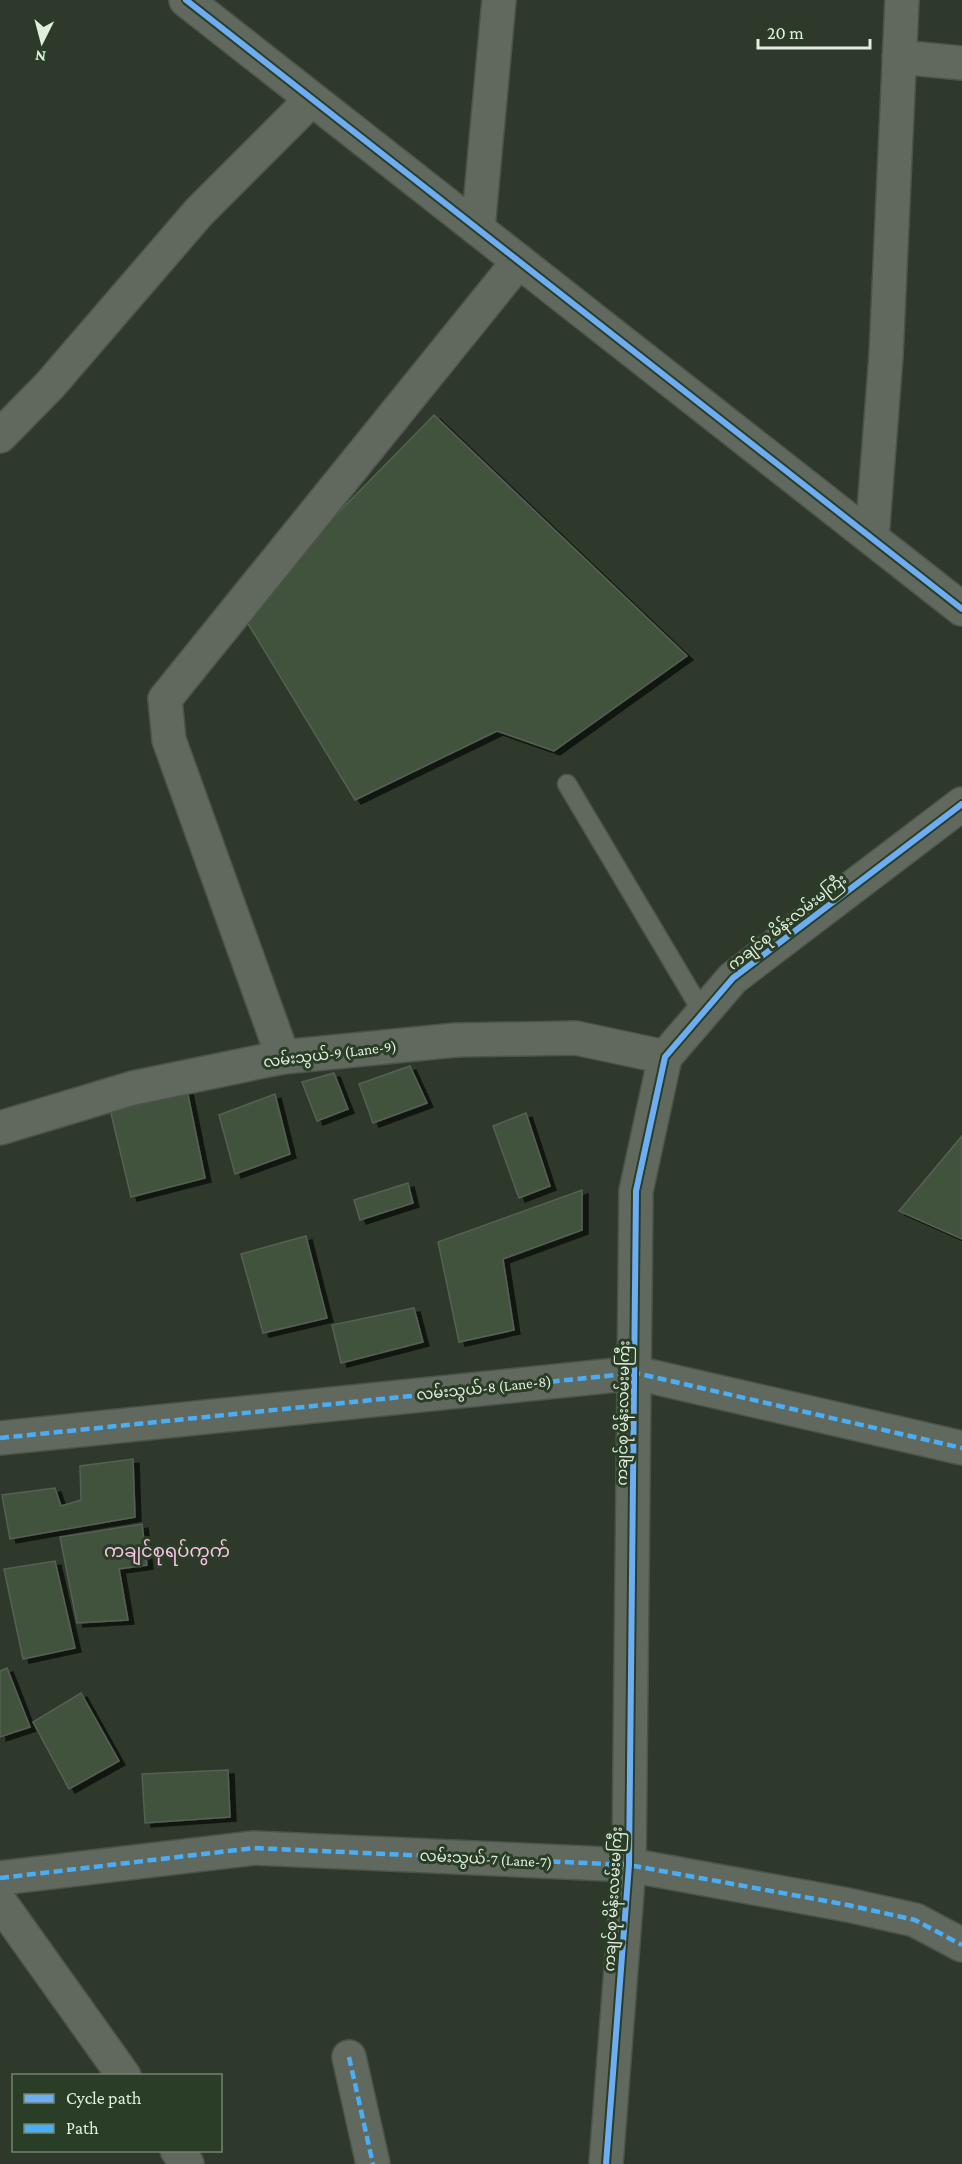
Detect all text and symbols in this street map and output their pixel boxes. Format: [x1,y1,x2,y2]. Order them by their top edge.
north arrow [12,12,72,72]
scale bar [758,12,870,50]
text: 20 m [767,23,804,43]
text: N [34,47,47,65]
street label: ကချင်စု မိန်းလမ်းမကြီး [724,869,852,976]
street label: လမ်းသွယ်-9 (Lane-9) [262,1036,398,1073]
street label: ကချင်စု မိန်းလမ်းမကြီး [612,1340,636,1486]
street label: လမ်းသွယ်-8 (Lane-8) [415,1371,553,1406]
district label: ကချင်စုရပ်ကွက် [104,1538,230,1566]
street label: ကချင်စု မိန်းလမ်းမကြီး [599,1826,629,1972]
street label: လမ်းသွယ်-7 (Lane-7) [419,1846,553,1873]
legend [12,2074,222,2152]
text: Cycle path [66,2088,142,2108]
text: Path [66,2118,99,2138]

